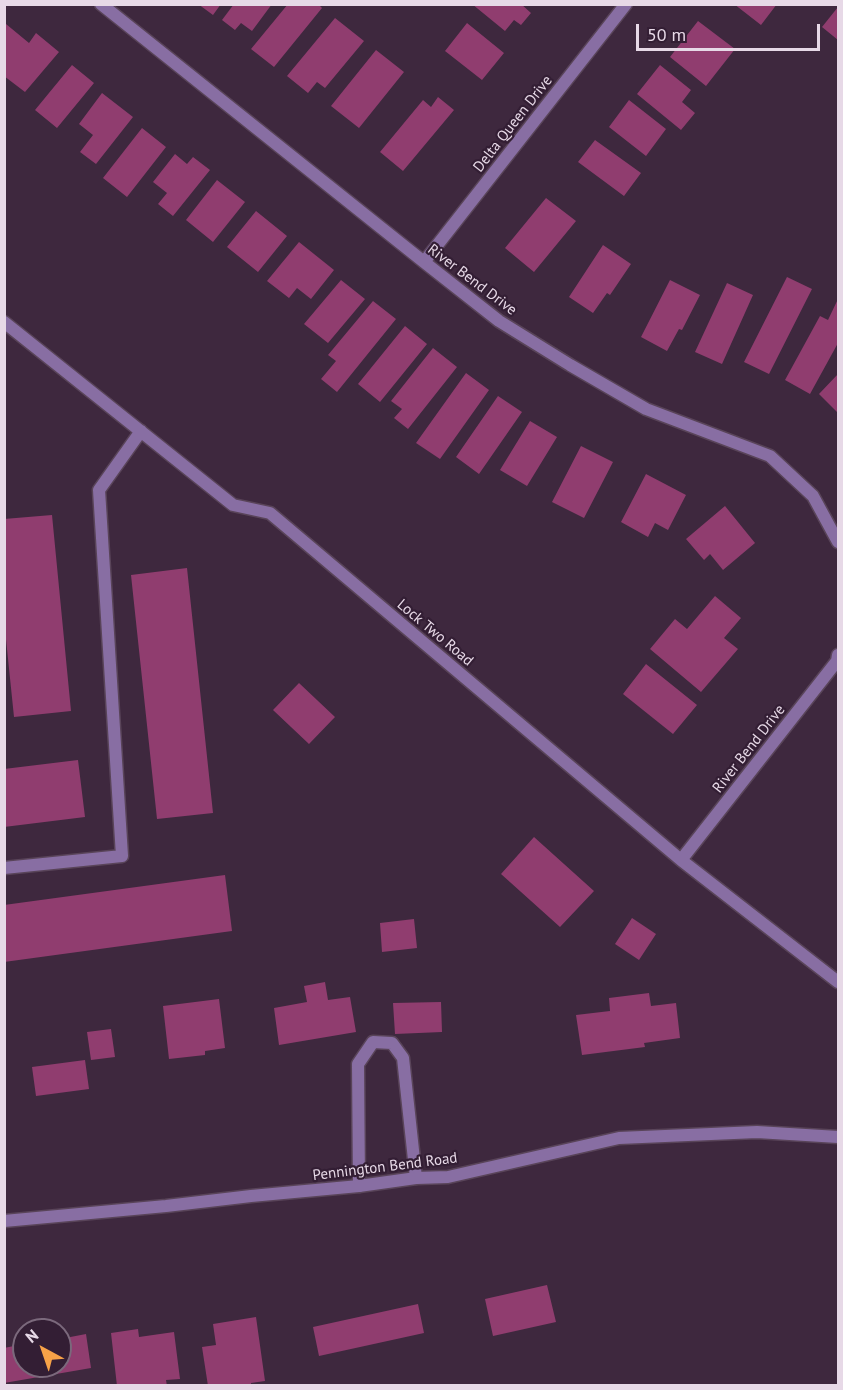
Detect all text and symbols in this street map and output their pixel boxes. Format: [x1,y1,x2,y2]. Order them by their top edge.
scale bar [639,12,824,50]
text: 50 m [647,23,686,46]
street label: Delta Queen Drive [470,72,556,176]
street label: River Bend Drive [424,241,520,319]
street label: Lock Two Road [393,596,477,670]
street label: River Bend Drive [709,701,789,797]
street label: Pennington Bend Road [312,1149,458,1185]
north arrow [12,1318,72,1378]
text: N [21,1325,42,1347]

